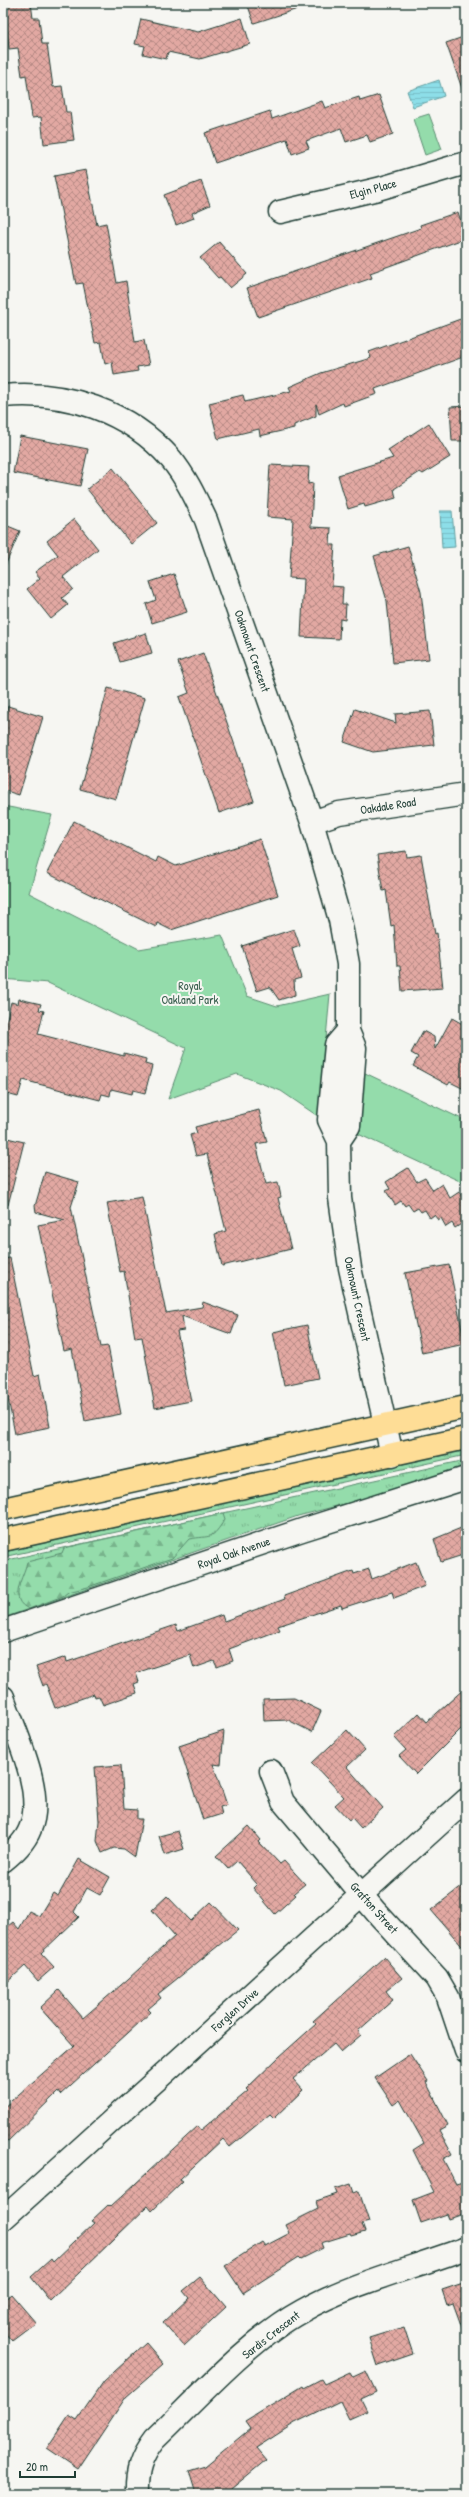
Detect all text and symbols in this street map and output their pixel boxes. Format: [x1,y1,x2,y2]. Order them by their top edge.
street label: Elgin Place [348,174,398,203]
street label: Oakmount Crescent [230,607,275,695]
street label: Oakdale Road [359,793,417,818]
park label: Royal Oakland Park [161,977,219,1008]
street label: Oakmount Crescent [340,1255,375,1344]
street label: Royal Oak Avenue [195,1532,273,1573]
street label: Grafton Street [346,1878,403,1938]
street label: Forglen Drive [207,1984,262,2036]
street label: Sardis Crescent [238,2306,304,2363]
scale bar [20,2453,75,2479]
text: 20 m [26,2458,48,2475]

